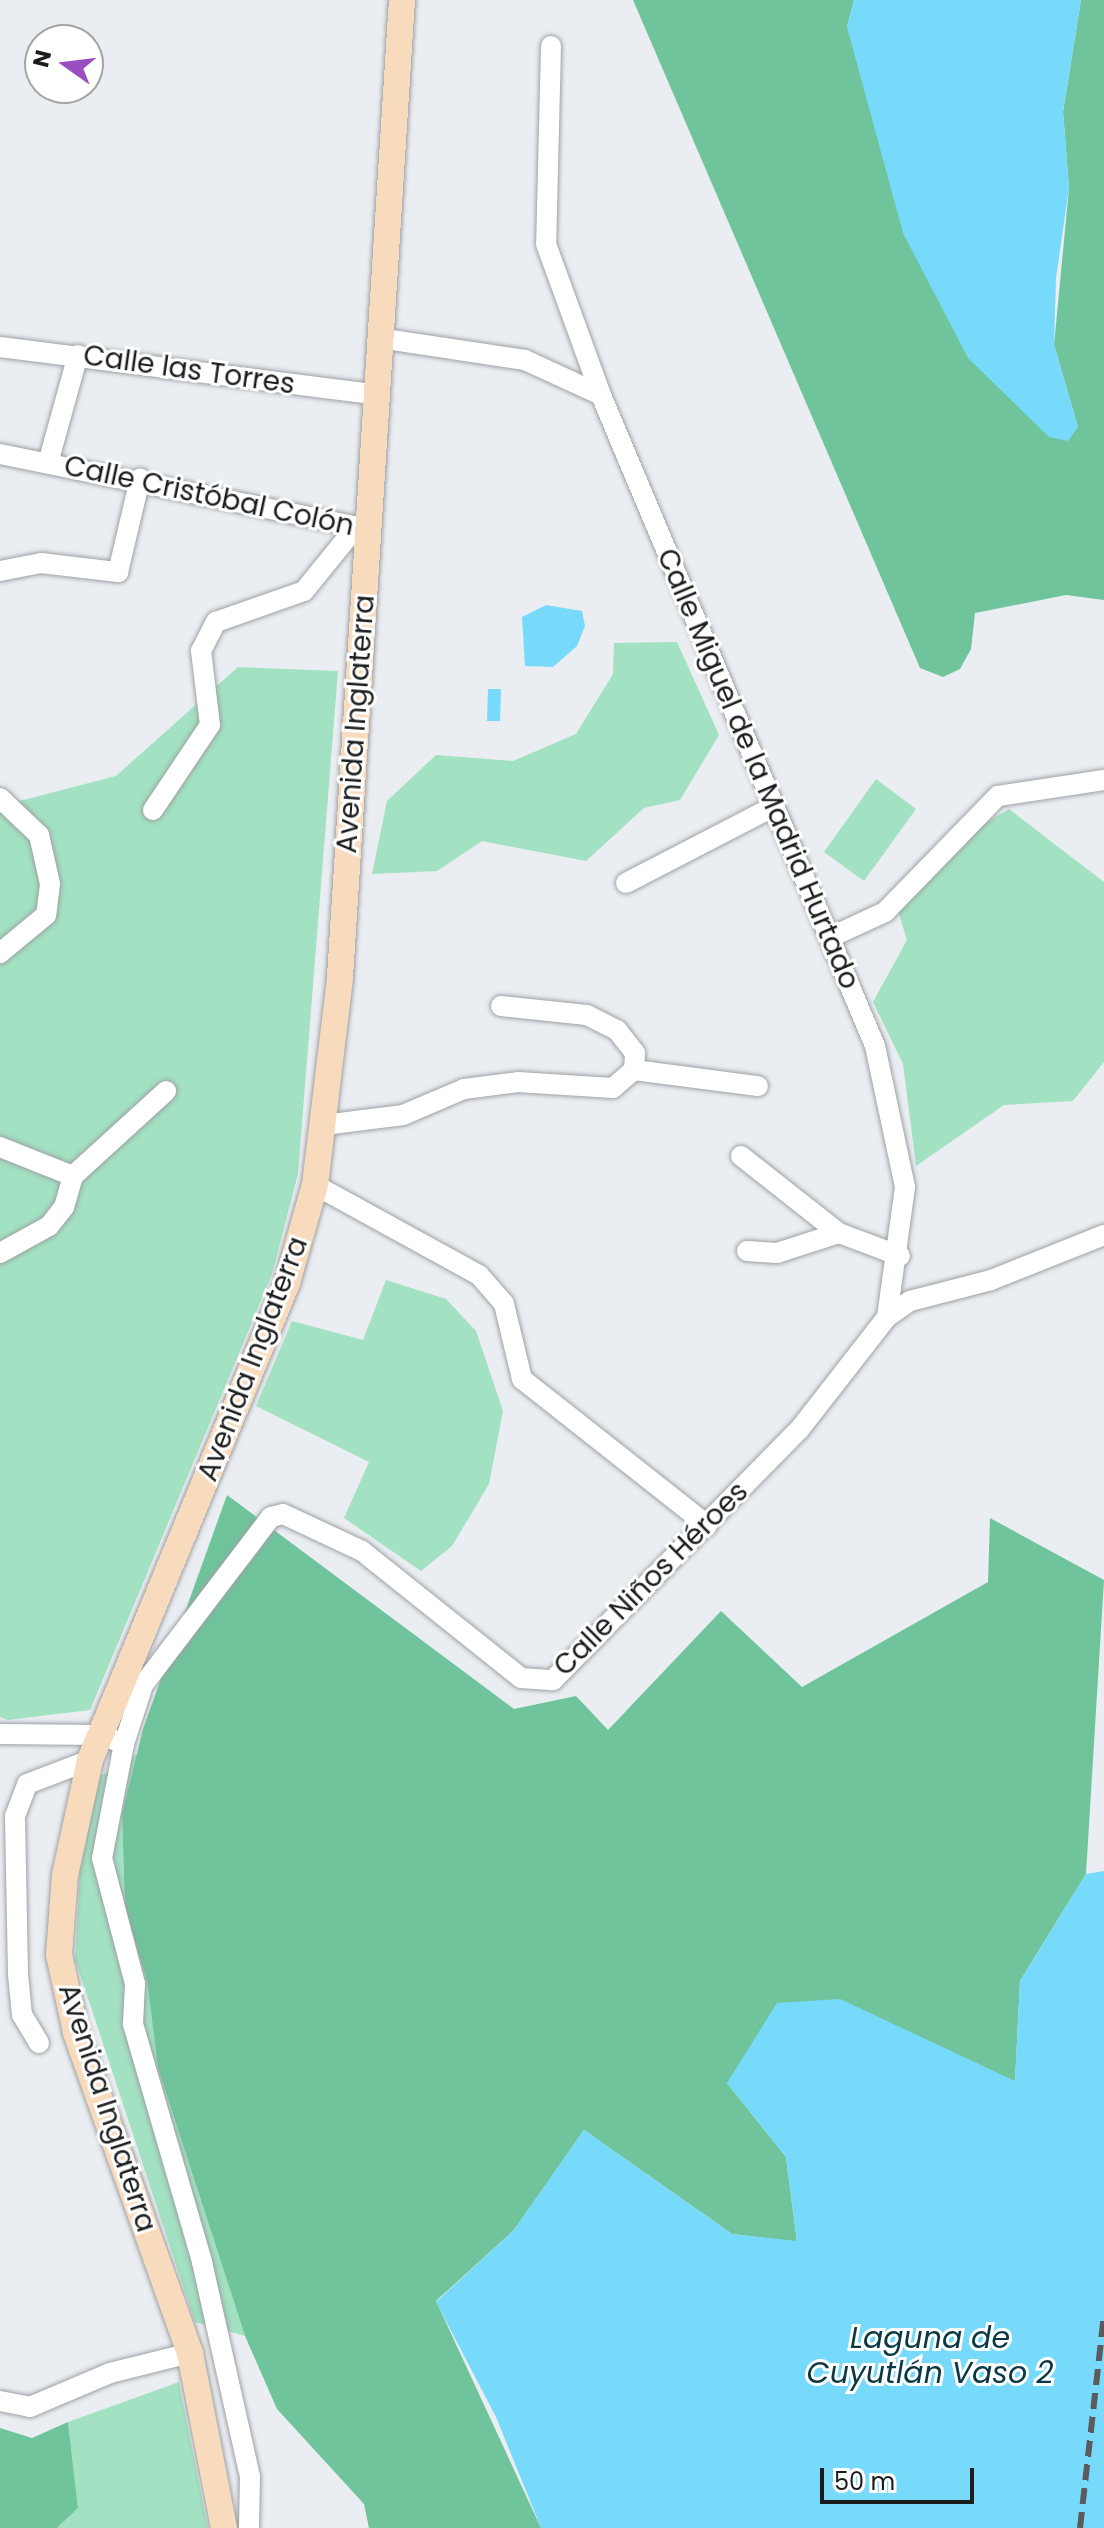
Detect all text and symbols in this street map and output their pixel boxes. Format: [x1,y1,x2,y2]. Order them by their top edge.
north arrow [24,24,104,104]
text: N [25,47,59,70]
street label: Calle las Torres [81,339,297,401]
street label: Calle Cristóbal Colón [61,449,357,543]
street label: Calle Miguel de la Madrid Hurtado [650,544,866,994]
street label: Avenida Inglaterra [330,594,382,854]
street label: Avenida Inglaterra [191,1232,315,1486]
street label: Calle Niños Héroes [547,1475,755,1683]
street label: Avenida Inglaterra [51,1980,163,2236]
water label: Laguna de Cuyutlán Vaso 2 [807,2320,1053,2390]
scale bar [824,2452,978,2502]
text: 50 m [834,2465,895,2498]

